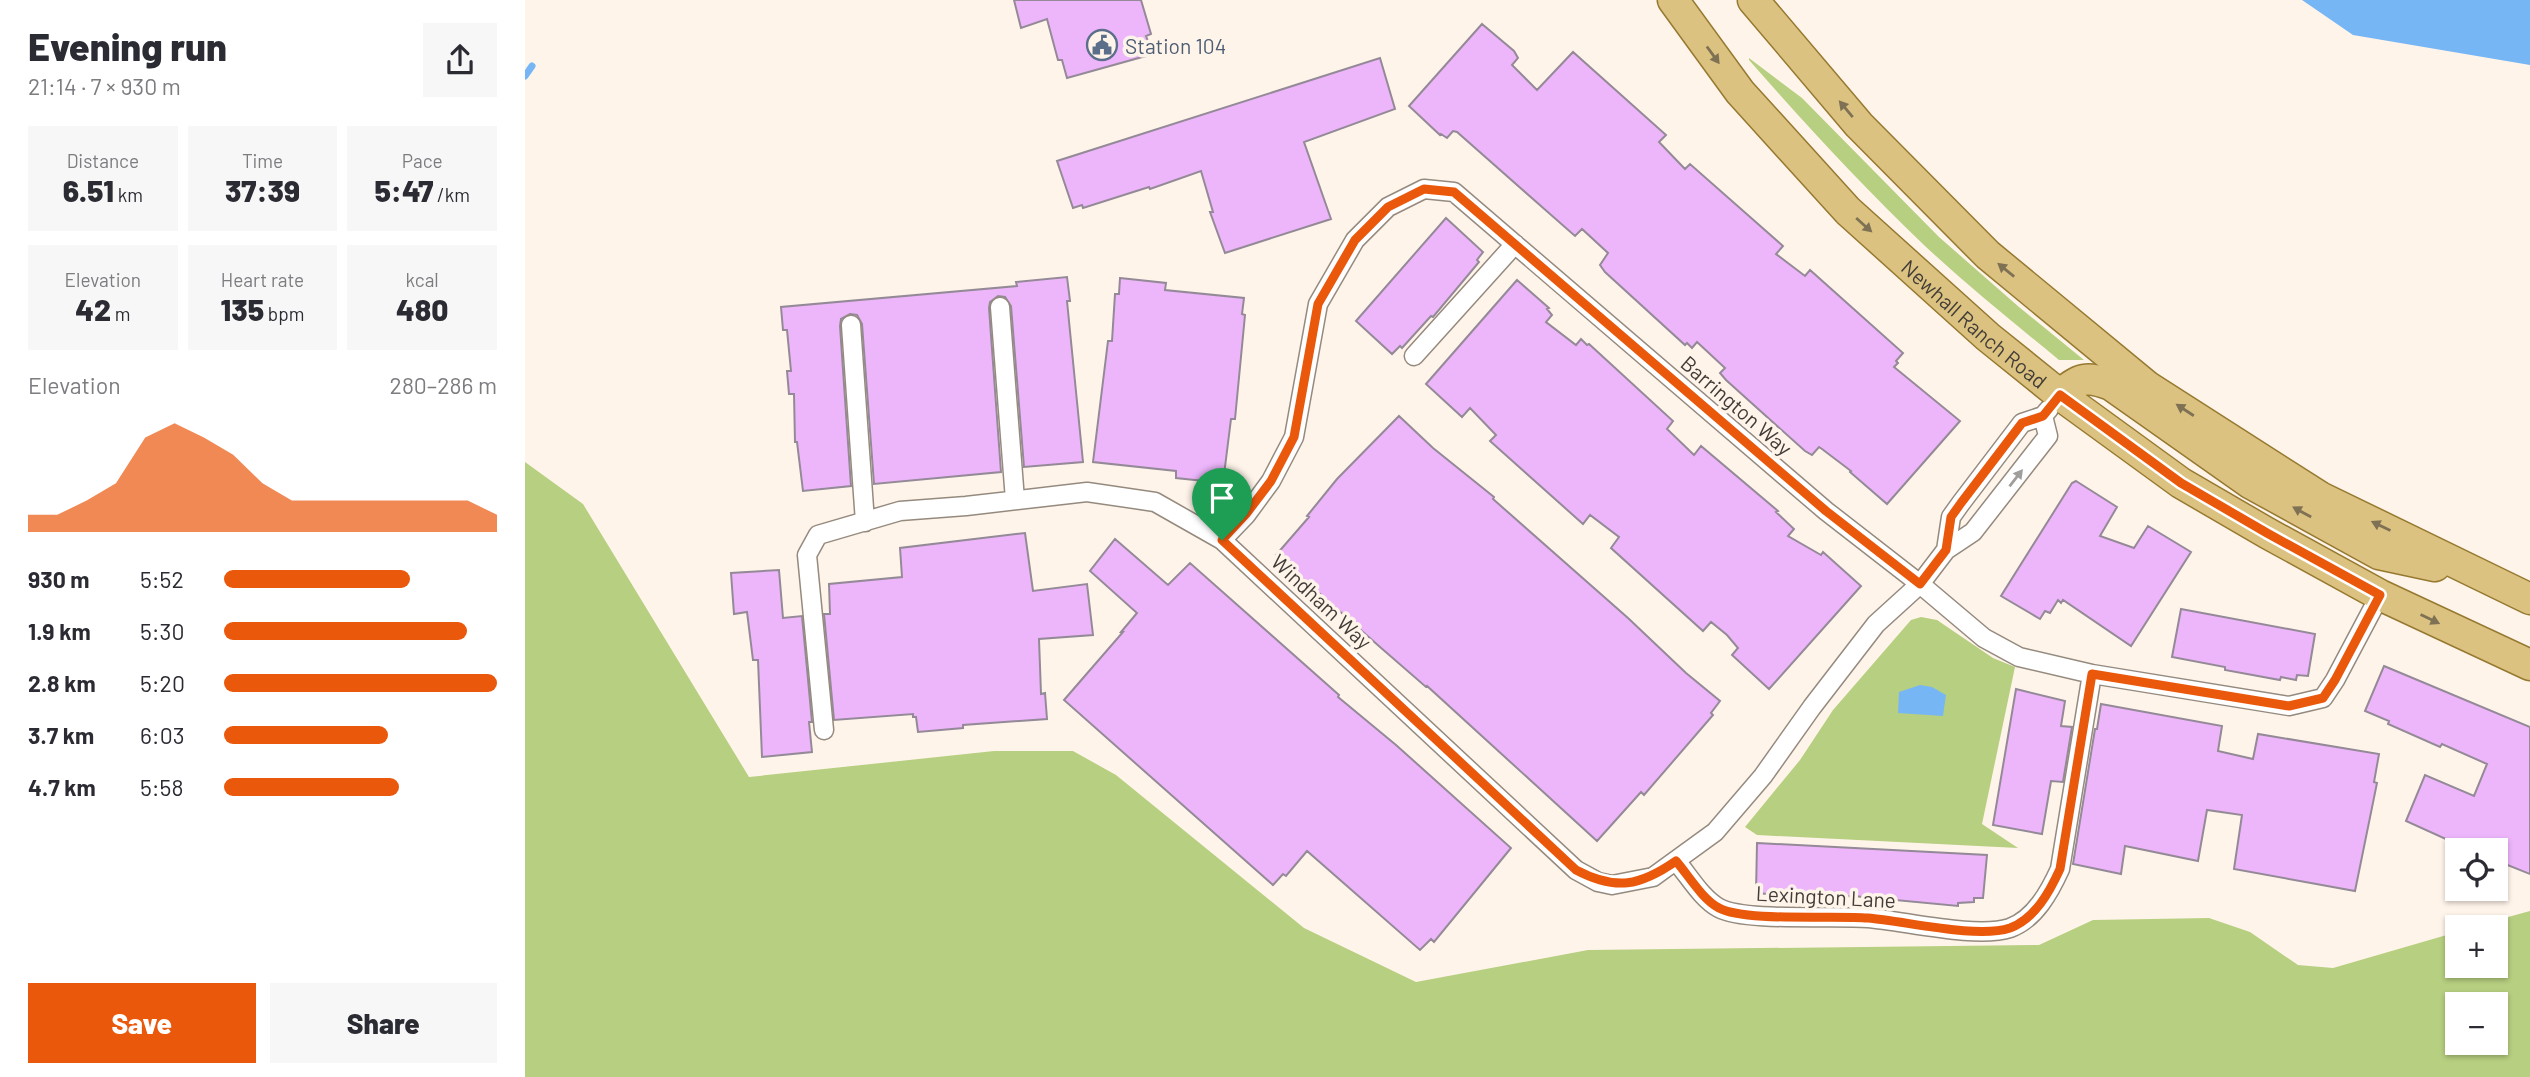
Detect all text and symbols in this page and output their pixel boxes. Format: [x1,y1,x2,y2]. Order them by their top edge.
text: Evening run [28,23,227,69]
button: share [423,23,497,97]
public building icon: Station 104 [1085,28,1119,62]
place label: Station 104 [1125,33,1226,58]
one-way arrow [1706,46,1720,64]
text: 21:14 · 7 × 930 m [28,72,181,100]
one-way arrow [1839,101,1854,118]
text: Distance [67,149,139,172]
text: Time [242,149,283,172]
text: Pace [402,149,443,172]
text: 6.51 [63,172,114,208]
text: 37:39 [225,172,300,208]
text: 5:47 [374,172,433,208]
text: km [114,183,143,206]
text: /km [433,183,470,206]
one-way arrow [1855,217,1872,233]
street label: Newhall Ranch Road [1897,254,2053,393]
one-way arrow [1998,263,2016,278]
text: Elevation [65,268,141,291]
text: Heart rate [221,268,304,291]
text: kcal [406,268,439,291]
text: 42 [75,291,111,327]
text: 135 [221,291,264,327]
text: 480 [396,291,448,327]
text: m [111,302,130,325]
text: bpm [264,302,304,325]
street label: Barrington Way [1676,350,1798,460]
text: Elevation [28,371,121,399]
text: 280–286 m [390,371,497,399]
one-way arrow [2175,404,2195,417]
pin [1192,468,1252,540]
one-way arrow [2008,469,2023,487]
icon: arrive [1203,479,1241,517]
one-way arrow [2292,506,2312,518]
one-way arrow [2371,521,2391,532]
street label: Windham Way [1267,548,1377,654]
text: 930 m [28,565,90,593]
text: 5:52 [140,565,184,593]
one-way arrow [2420,613,2441,624]
text: 1.9 km [28,617,91,645]
text: 5:30 [140,617,184,645]
text: 2.8 km [28,669,96,697]
text: 5:20 [140,669,185,697]
text: 3.7 km [28,721,94,749]
text: 6:03 [140,721,184,749]
text: 4.7 km [28,773,96,801]
text: 5:58 [140,773,183,801]
map controls [2445,838,2508,1055]
button: locate [2445,838,2508,901]
street label: Lexington Lane [1755,880,1897,912]
button: + [2445,915,2508,978]
button: Save [28,983,256,1063]
button: Share [270,983,497,1063]
button: − [2445,992,2508,1055]

